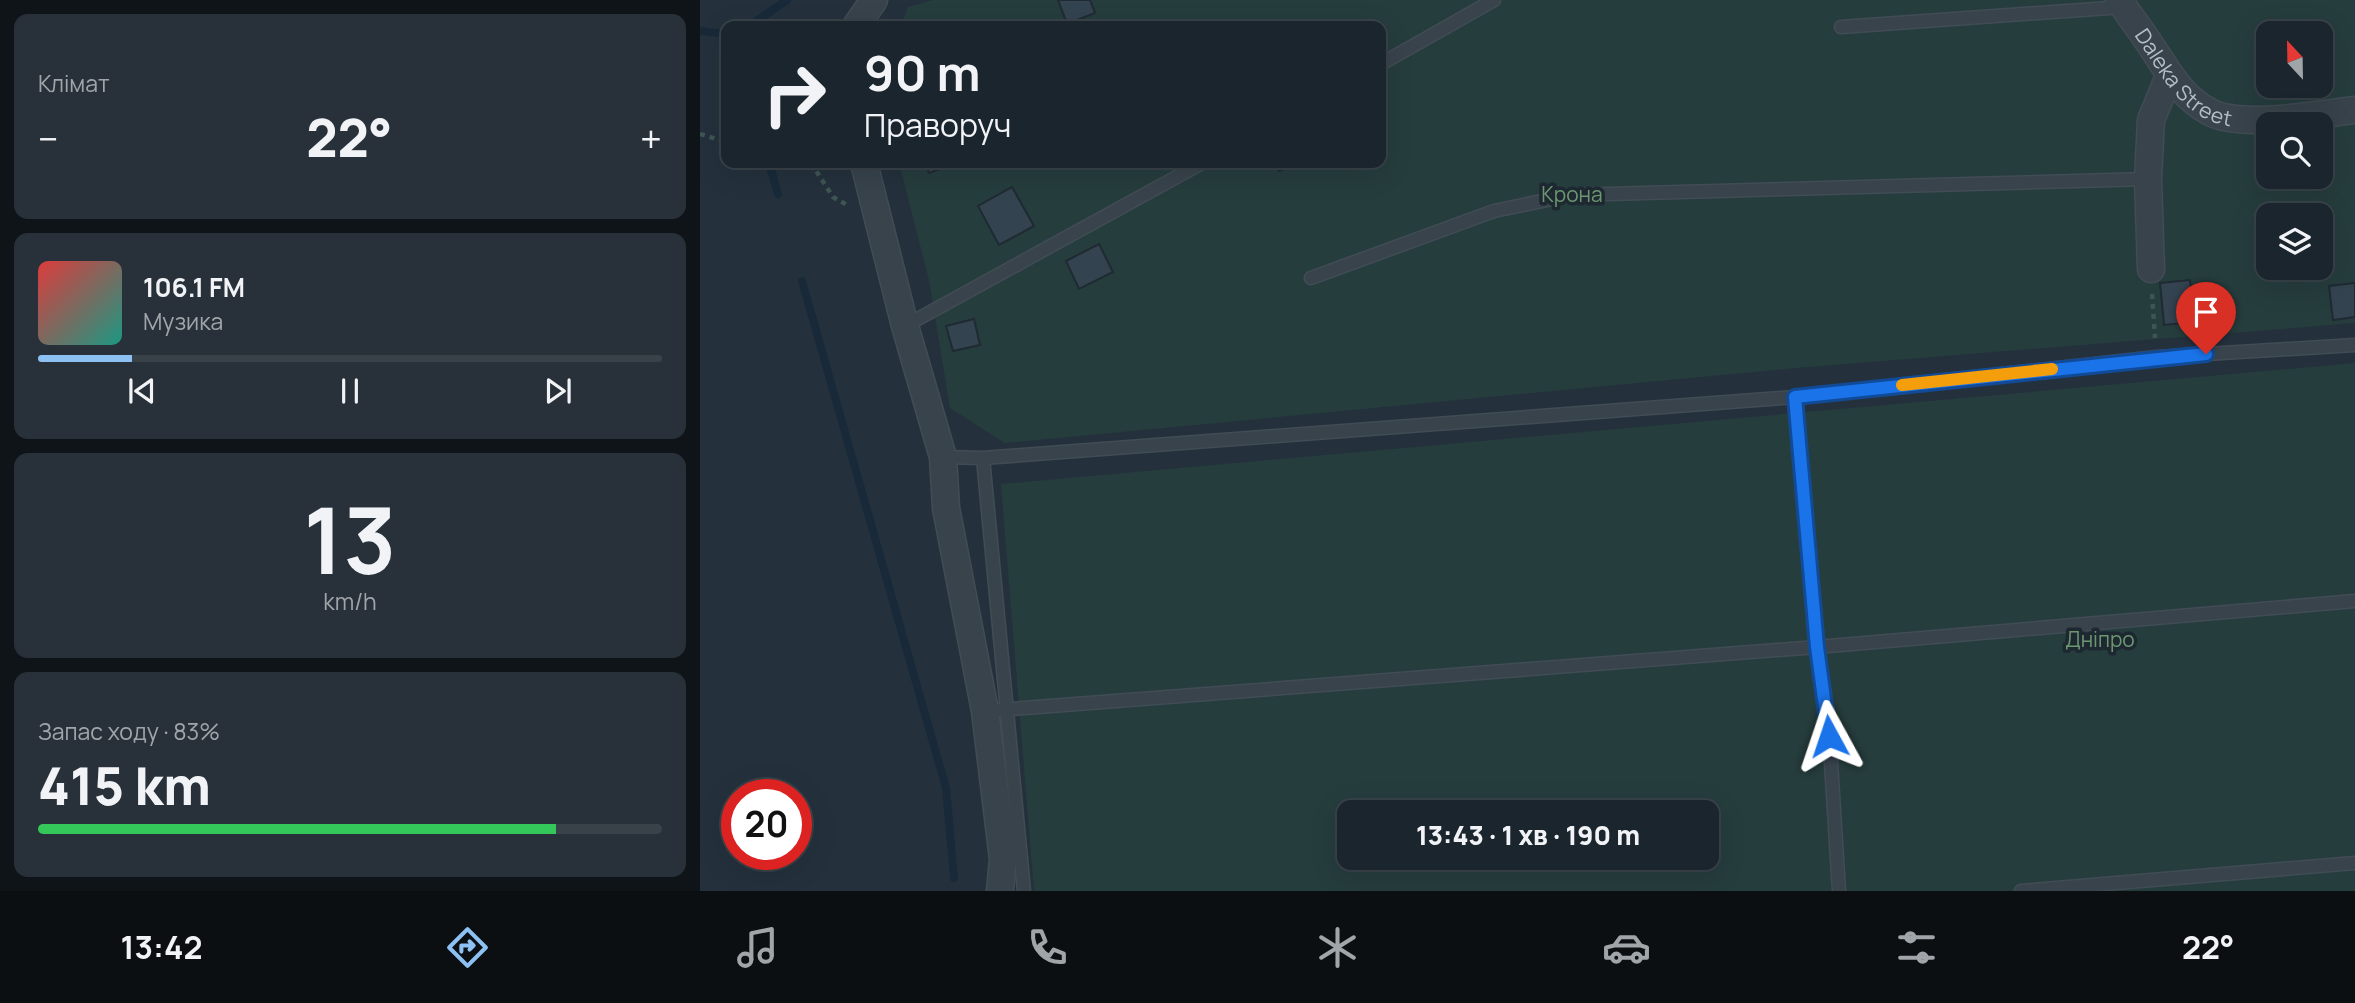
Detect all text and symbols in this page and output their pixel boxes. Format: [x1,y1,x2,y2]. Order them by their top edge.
north arrow [2256,21,2333,98]
map controls [2256,21,2333,280]
street label: Daleka Street [2129,23,2234,132]
text: 90 m [864,39,981,106]
icon: right [749,49,840,140]
text: Клімат [38,67,110,99]
text: 22° [306,102,392,173]
text: Праворуч [864,103,1012,147]
text: − [38,112,59,164]
text: + [640,112,662,164]
button: search [2256,112,2333,189]
park label: Крона [1541,180,1603,208]
button: layers [2256,203,2333,280]
text: 106.1 FM [143,269,245,305]
pin [2176,282,2236,354]
icon: arrive [2187,293,2225,331]
text: Музика [143,305,223,337]
icon: previous [123,372,161,410]
icon: pause [331,372,369,410]
icon: next [539,372,577,410]
text: 13 [304,477,396,601]
text: km/h [323,585,377,617]
park label: Дніпро [2065,625,2135,653]
position arrow [1792,699,1866,773]
text: Запас ходу · 83% [38,715,220,747]
text: 415 km [38,750,211,821]
speed limit sign: 20 [721,779,812,870]
text: 13:43 · 1 хв · 190 m [1416,817,1640,853]
icon: directions [443,923,492,972]
icon: music [733,923,782,972]
icon: phone [1023,923,1072,972]
icon: climate [1313,923,1362,972]
icon: car [1602,923,1651,972]
icon: filters [1892,923,1941,972]
text: 13:42 [120,925,203,969]
text: 22° [2182,925,2235,969]

